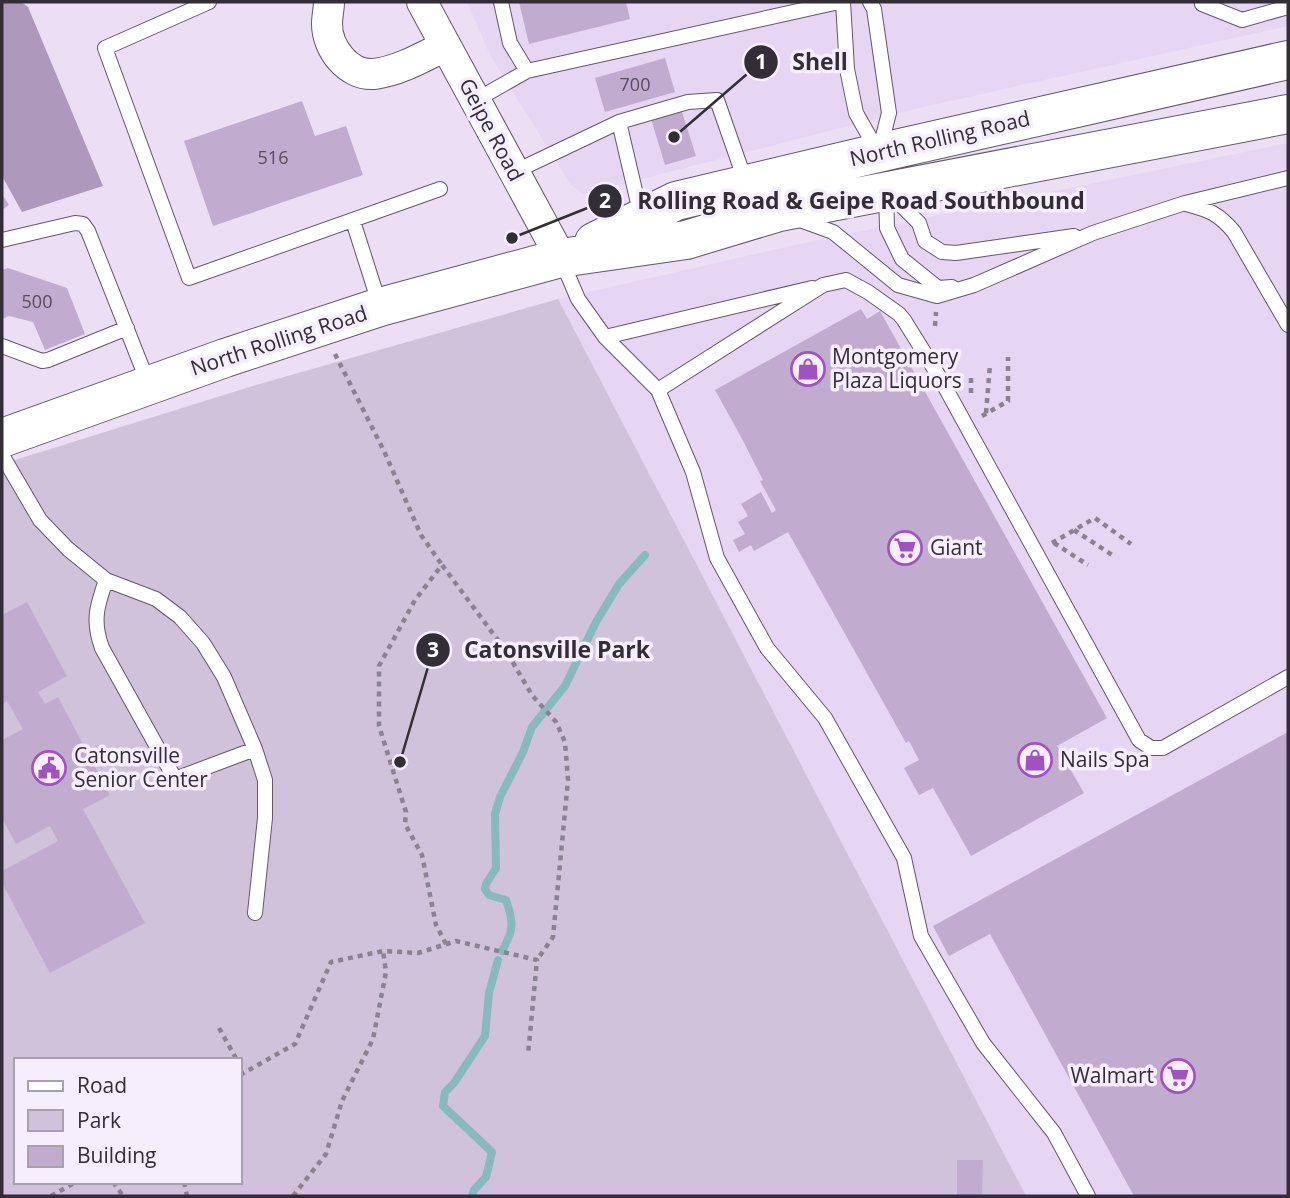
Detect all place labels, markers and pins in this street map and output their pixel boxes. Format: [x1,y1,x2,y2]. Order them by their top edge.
callout: Shell [743,40,862,84]
callout: Rolling Road & Geipe Road Southbound [588,179,1099,223]
place label: Montgomery Plaza Liquors [832,342,962,394]
shop icon: Montgomery Plaza Liquors [789,350,827,388]
supermarket icon: Giant [886,529,924,567]
place label: Giant [930,533,983,561]
callout: Catonsville Park [415,628,664,672]
place label: Catonsville Senior Center [74,741,208,793]
shop icon: Nails Spa [1016,741,1054,779]
place label: Nails Spa [1060,745,1150,773]
public building icon: Catonsville Senior Center [30,749,68,787]
supermarket icon: Walmart [1159,1057,1197,1095]
place label: Walmart [1070,1061,1154,1089]

